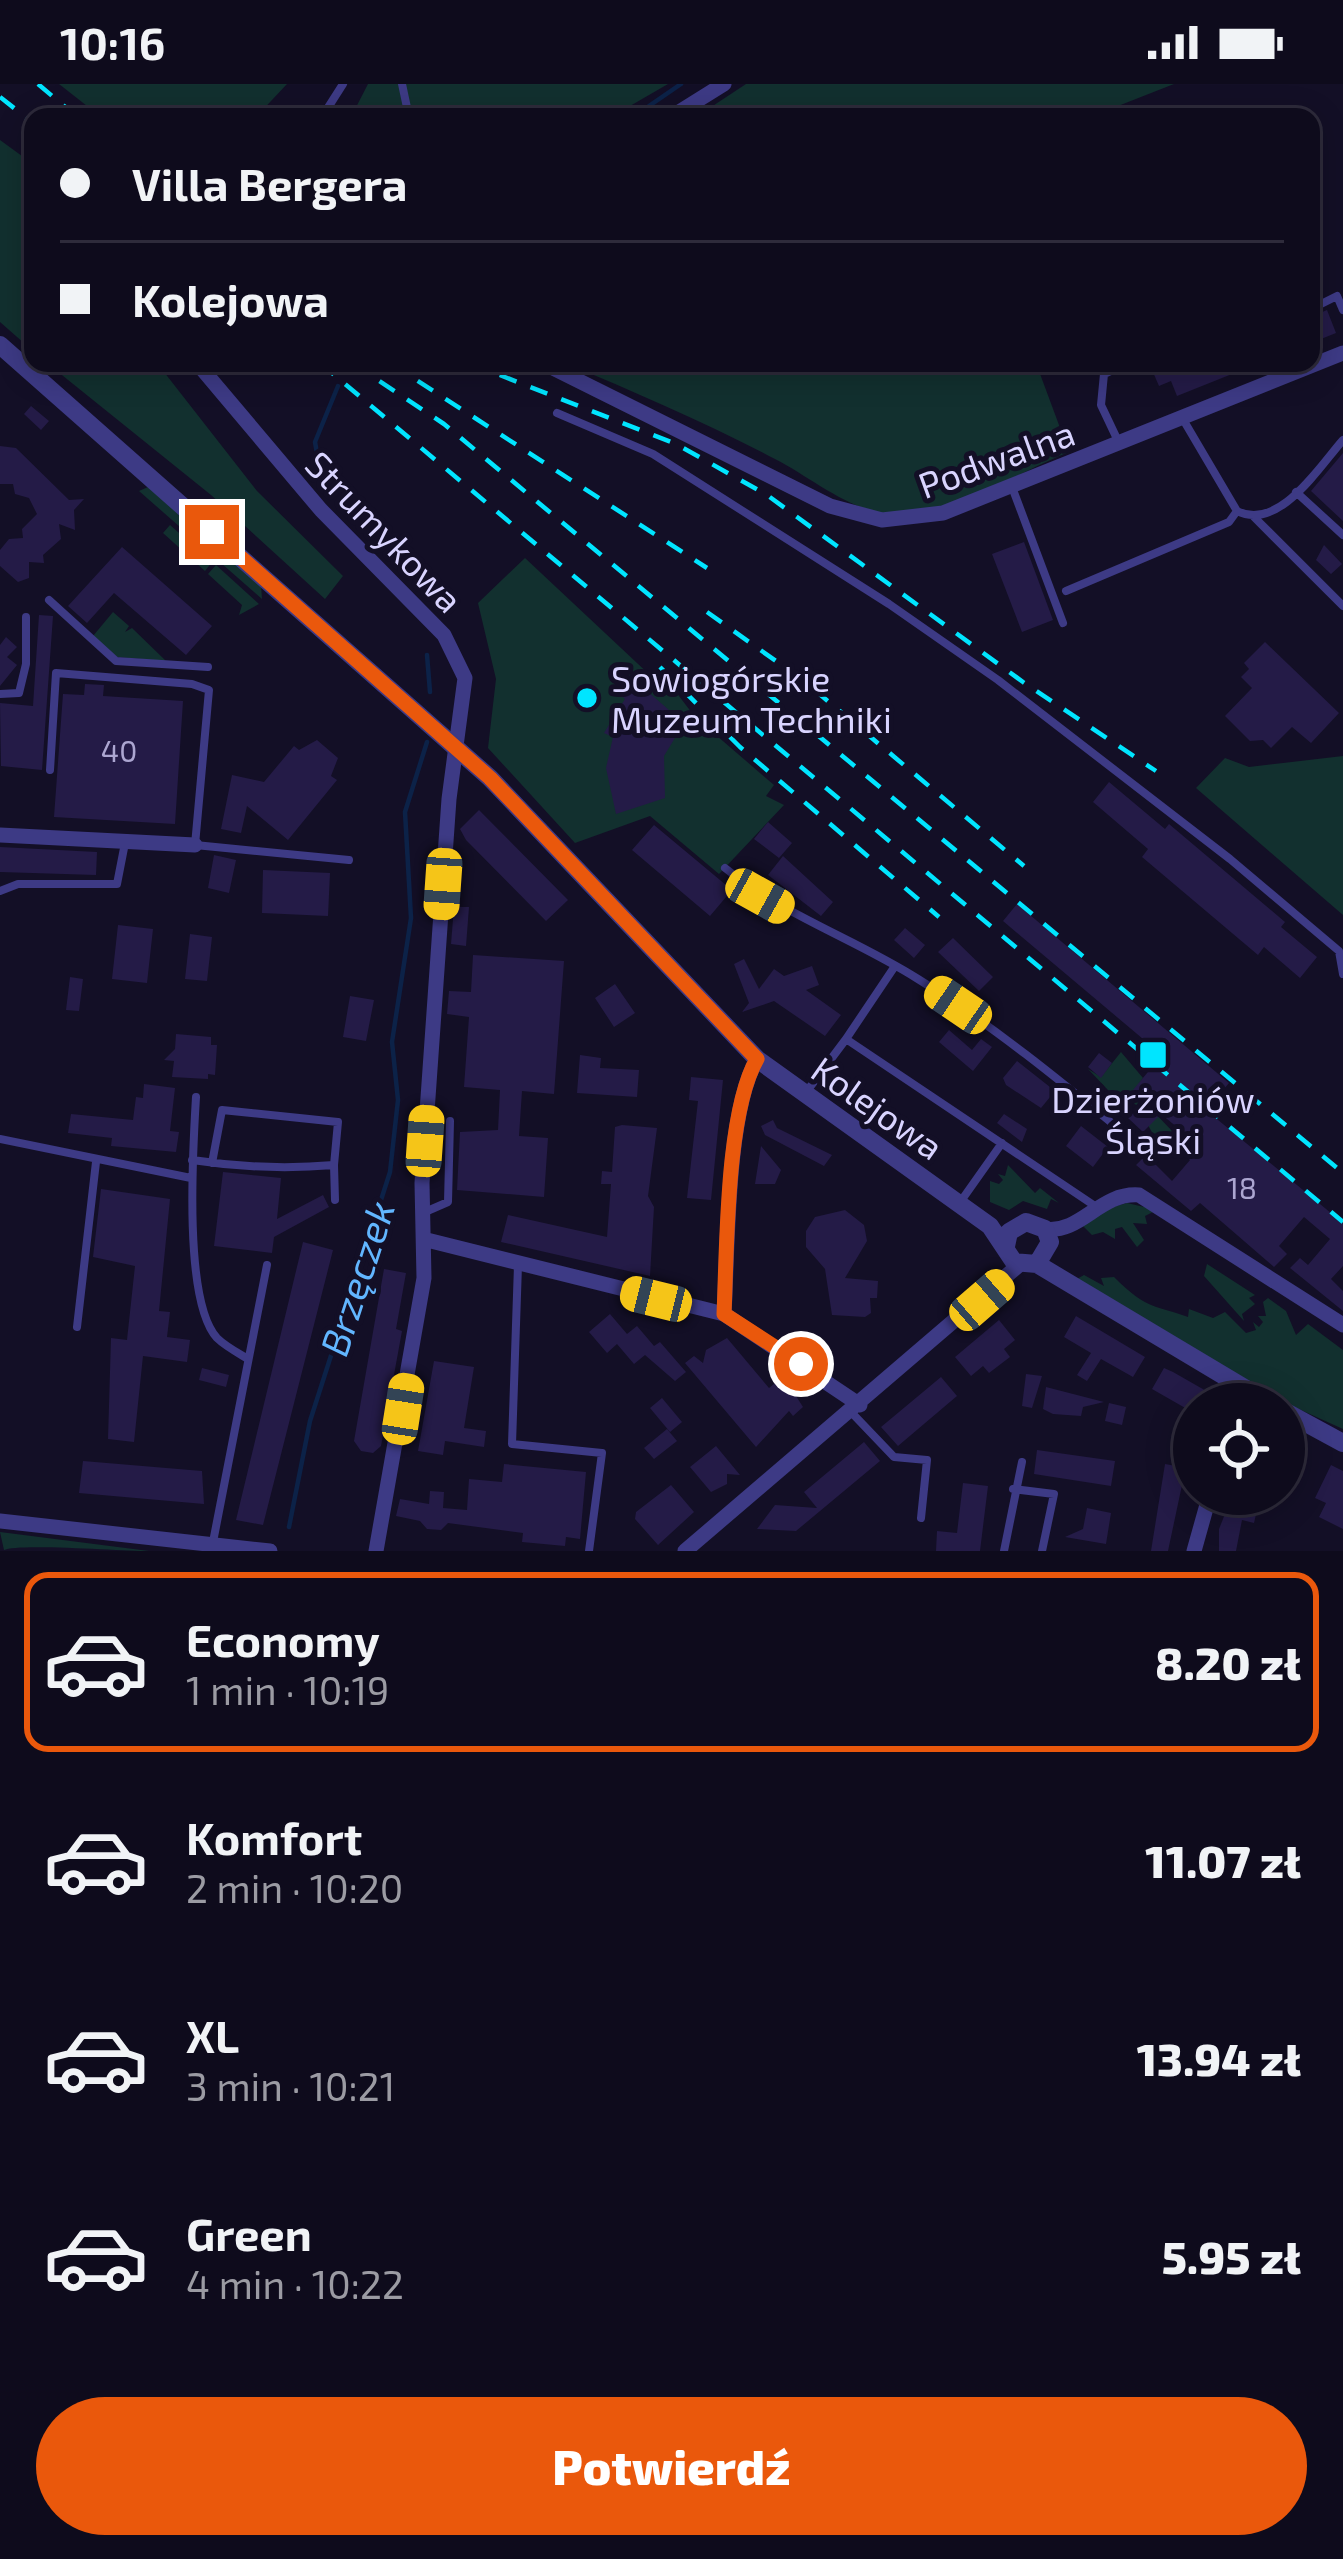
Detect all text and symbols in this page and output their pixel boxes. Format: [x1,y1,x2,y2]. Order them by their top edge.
text: 10:16 [60,15,165,69]
text: Villa Bergera [132,156,407,210]
text: Kolejowa [132,272,329,326]
street label: Podwalna [912,410,1080,506]
street label: Strumykowa [298,442,472,620]
route end [185,505,239,559]
place label: Sowiogórskie Muzeum Techniki [611,656,892,740]
marker: Sowiogórskie Muzeum Techniki [574,685,600,711]
house number: 40 [101,732,137,768]
car [423,847,463,921]
car [720,863,800,929]
car [918,970,998,1040]
marker: Dzierżoniów Śląski [1137,1039,1169,1071]
street label: Kolejowa [804,1046,952,1168]
place label: Dzierżoniów Śląski [1051,1077,1255,1161]
car [405,1104,445,1178]
house number: 18 [1227,1169,1257,1205]
water label: Brzęczek [309,1195,403,1361]
car [943,1263,1021,1337]
car [617,1273,695,1325]
route start [774,1337,828,1391]
car [380,1371,426,1447]
map controls [1173,1383,1305,1515]
button: locate [1173,1383,1305,1515]
icon: car [42,1608,150,1716]
text: Economy [186,1612,380,1666]
text: 8.20 zł [1155,1635,1301,1689]
text: 1 min · 10:19 [186,1666,389,1713]
icon: car [42,1806,150,1914]
text: Komfort [186,1810,362,1864]
text: 11.07 zł [1145,1833,1301,1887]
text: 2 min · 10:20 [186,1864,403,1911]
icon: car [42,2004,150,2112]
text: XL [186,2008,239,2062]
text: 13.94 zł [1137,2031,1301,2085]
text: 3 min · 10:21 [186,2062,395,2109]
icon: car [42,2202,150,2310]
text: Green [186,2206,312,2260]
text: 5.95 zł [1162,2229,1301,2283]
text: 4 min · 10:22 [186,2260,404,2307]
button: Potwierdź [36,2397,1307,2535]

